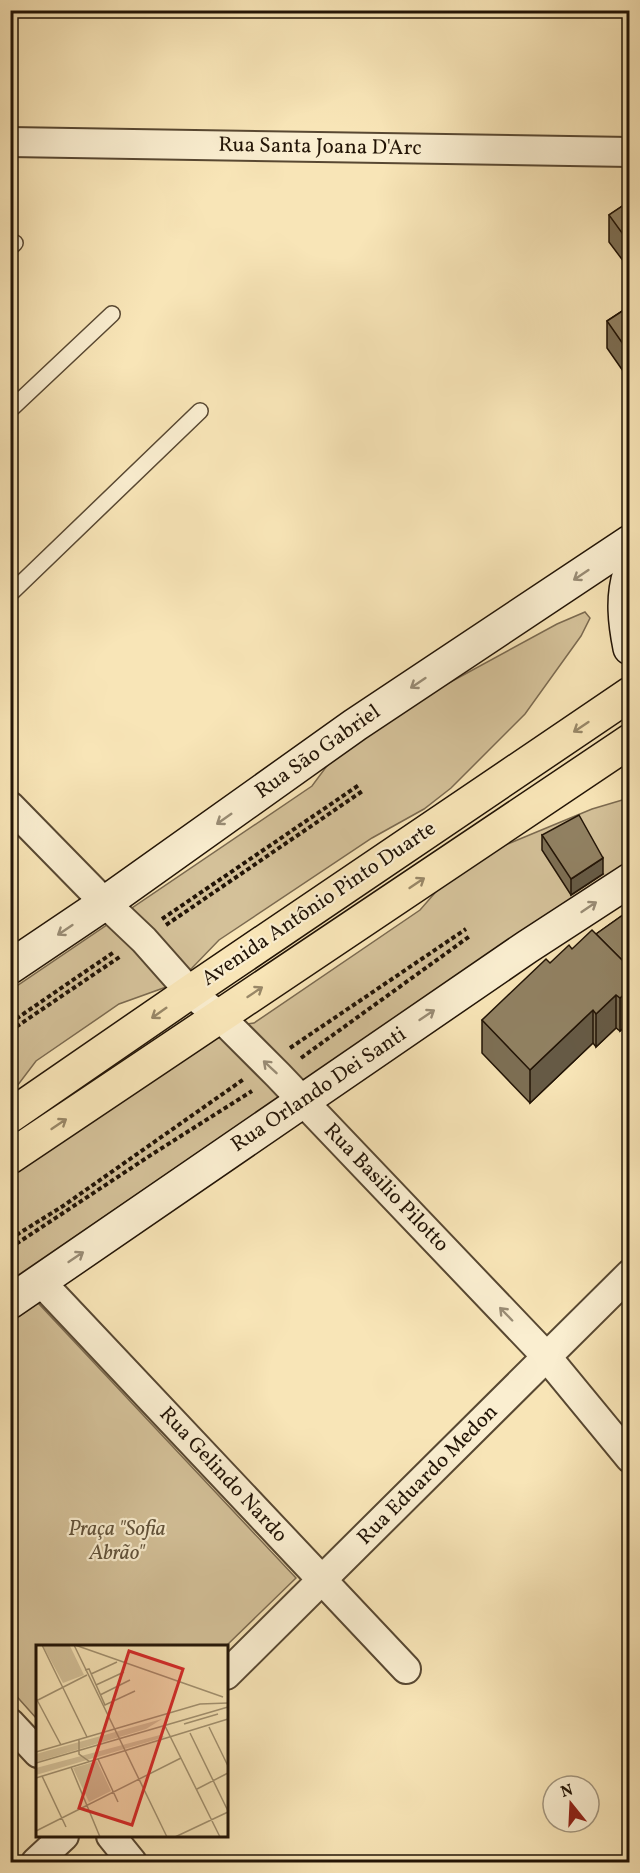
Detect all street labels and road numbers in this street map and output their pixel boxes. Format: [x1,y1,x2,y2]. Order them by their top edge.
street label: Rua Santa Joana D'Arc [218,131,422,163]
street label: Rua São Gabriel [250,698,386,806]
street label: Avenida Antônio Pinto Duarte [196,815,442,993]
street label: Rua Orlando Dei Santi [226,1020,412,1160]
street label: Rua Basilio Pilotto [317,1117,455,1259]
street label: Rua Eduardo Medon [351,1398,505,1552]
street label: Rua Gelindo Nardo [152,1401,294,1549]

